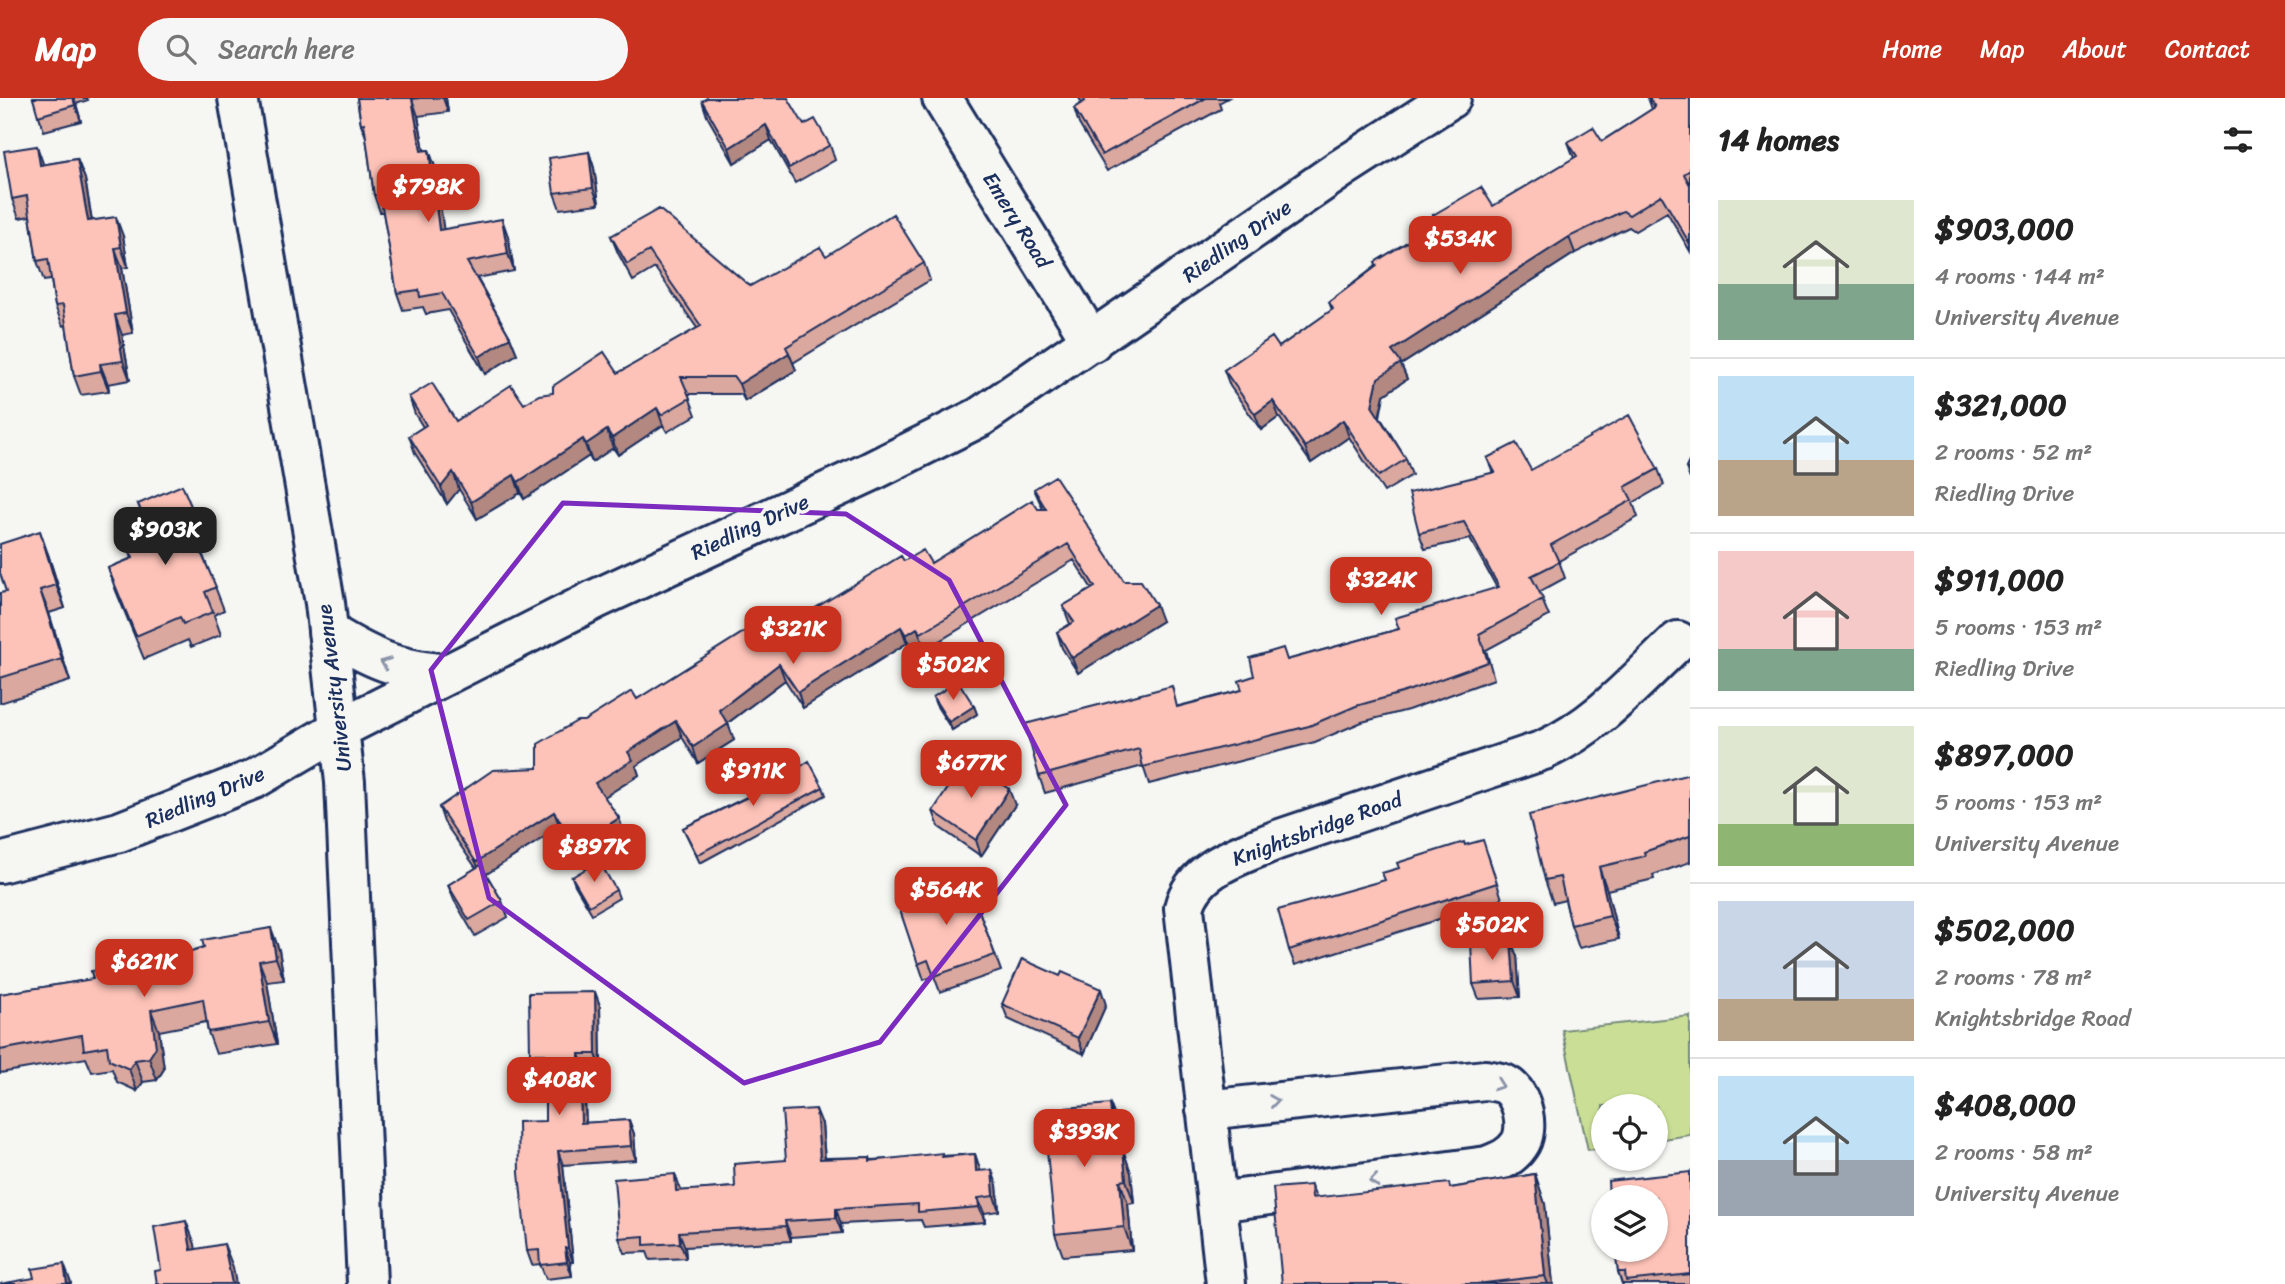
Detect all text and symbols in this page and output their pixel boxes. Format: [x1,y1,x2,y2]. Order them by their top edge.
search box [138,18,628,81]
text: Map [35,20,96,78]
text: Search here [218,26,355,72]
text: Home [1882,28,1942,70]
text: Map [1980,28,2024,70]
text: About [2062,28,2127,70]
text: Contact [2165,28,2250,70]
icon: search [162,30,200,68]
text: 14 homes [1718,113,1839,167]
icon: filters [2219,121,2257,159]
pin: $798K [379,164,477,224]
street label: Emery Road [972,164,1063,278]
text: $798K [393,166,463,207]
street label: Riedling Drive [1174,189,1300,293]
text: $903,000 [1935,202,2074,256]
pin: $534K [1411,216,1509,276]
text: $534K [1425,218,1495,259]
icon: home [1774,228,1858,312]
text: 4 rooms · 144 m² [1935,256,2105,297]
text: University Avenue [1935,297,2119,338]
text: $321,000 [1935,378,2067,432]
icon: home [1774,404,1858,488]
text: 2 rooms · 52 m² [1935,432,2092,473]
text: Riedling Drive [1935,473,2074,514]
street label: Riedling Drive [684,483,816,571]
pin: $903K [116,508,214,567]
text: $903K [130,509,200,550]
text: $911,000 [1935,553,2064,607]
pin: $324K [1332,558,1430,617]
text: $324K [1346,559,1416,600]
icon: home [1774,579,1858,663]
street label: University Avenue [305,602,363,774]
pin: $321K [744,606,842,666]
text: 5 rooms · 153 m² [1935,607,2102,648]
text: $321K [760,608,826,649]
pin: $502K [904,642,1002,702]
text: $502K [917,644,989,685]
text: Riedling Drive [1935,648,2074,689]
one-way arrow [380,657,392,671]
text: $897,000 [1935,728,2074,782]
pin: $677K [922,740,1020,800]
text: $677K [937,742,1005,783]
pin: $911K [704,748,802,808]
text: $911K [721,750,785,791]
icon: home [1774,754,1858,838]
street label: Riedling Drive [139,755,271,839]
street label: Knightsbridge Road [1227,780,1409,877]
text: 5 rooms · 153 m² [1935,782,2102,823]
text: University Avenue [1935,823,2119,864]
pin: $897K [545,824,643,884]
text: $897K [559,826,629,867]
pin: $564K [897,868,995,927]
text: $564K [911,869,981,910]
pin: $502K [1443,902,1541,962]
text: $502,000 [1935,903,2075,957]
text: $502K [1456,904,1528,945]
icon: home [1774,929,1858,1013]
pin: $621K [95,940,193,999]
text: $621K [111,941,177,982]
text: 2 rooms · 78 m² [1935,957,2092,998]
text: Knightsbridge Road [1935,998,2131,1039]
pin: $408K [510,1058,608,1117]
text: $408K [523,1059,595,1100]
one-way arrow [1493,1077,1505,1091]
text: $408,000 [1935,1078,2076,1132]
one-way arrow [1268,1094,1280,1109]
map controls [1591,1094,1668,1262]
button: locate [1591,1094,1668,1171]
icon: home [1774,1104,1858,1188]
pin: $393K [1035,1110,1133,1169]
text: $393K [1050,1111,1118,1152]
text: 2 rooms · 58 m² [1935,1132,2093,1173]
one-way arrow [1368,1173,1380,1188]
text: University Avenue [1935,1173,2119,1214]
button: layers [1591,1185,1668,1262]

